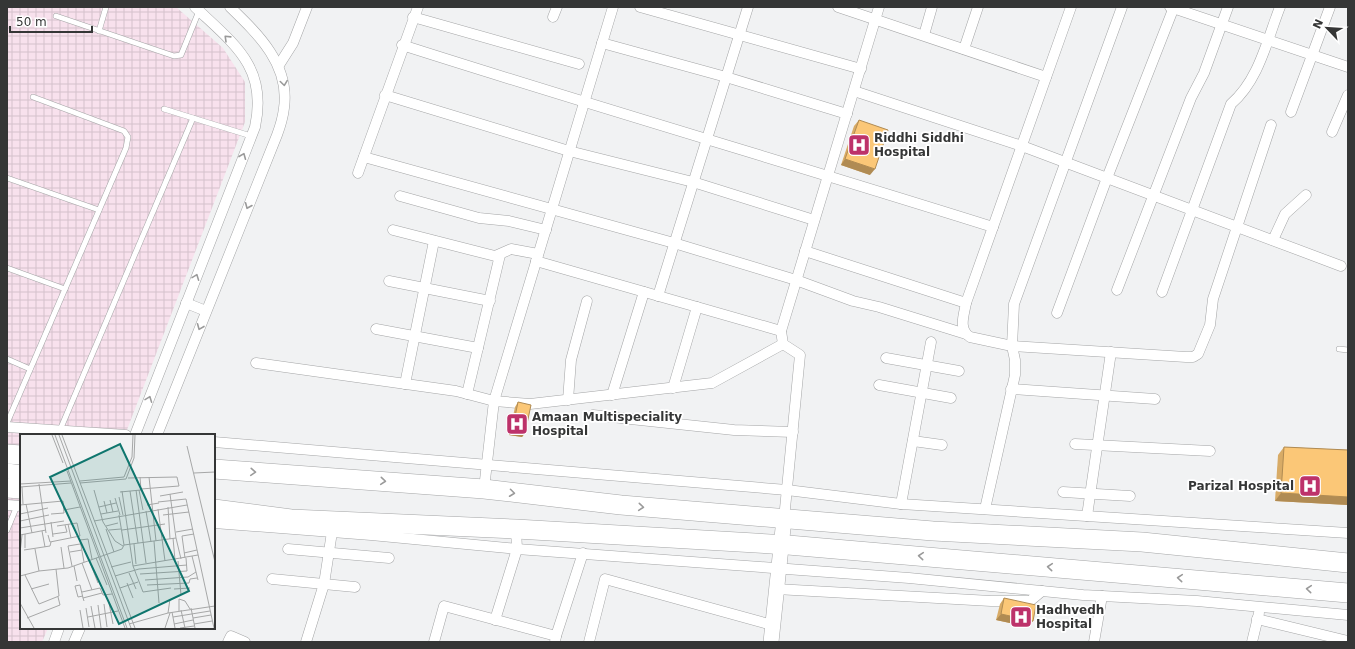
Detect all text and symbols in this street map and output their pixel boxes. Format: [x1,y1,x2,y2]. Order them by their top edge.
scale bar [10,8,92,34]
north arrow [1307,8,1347,48]
text: 50 m [16,15,47,29]
text: N [1311,17,1326,31]
one-way arrow [224,36,232,43]
one-way arrow [279,80,288,86]
place label: Riddhi Siddhi Hospital [874,131,964,159]
hospital icon: Riddhi Siddhi Hospital [846,132,872,158]
one-way arrow [239,153,247,160]
one-way arrow [245,202,253,209]
one-way arrow [191,274,199,281]
one-way arrow [196,323,204,330]
one-way arrow [145,395,153,402]
place label: Amaan Multispeciality Hospital [532,410,682,438]
hospital icon: Amaan Multispeciality Hospital [504,411,530,437]
inset map [20,434,215,629]
one-way arrow [250,467,256,476]
hospital icon: Parizal Hospital [1297,473,1323,499]
one-way arrow [380,476,386,485]
place label: Parizal Hospital [1188,479,1294,493]
one-way arrow [509,488,515,497]
one-way arrow [638,502,644,511]
one-way arrow [918,551,924,560]
one-way arrow [1047,562,1053,571]
one-way arrow [1177,573,1183,582]
one-way arrow [1306,585,1312,594]
place label: Hadhvedh Hospital [1036,603,1104,631]
hospital icon: Hadhvedh Hospital [1008,604,1034,630]

